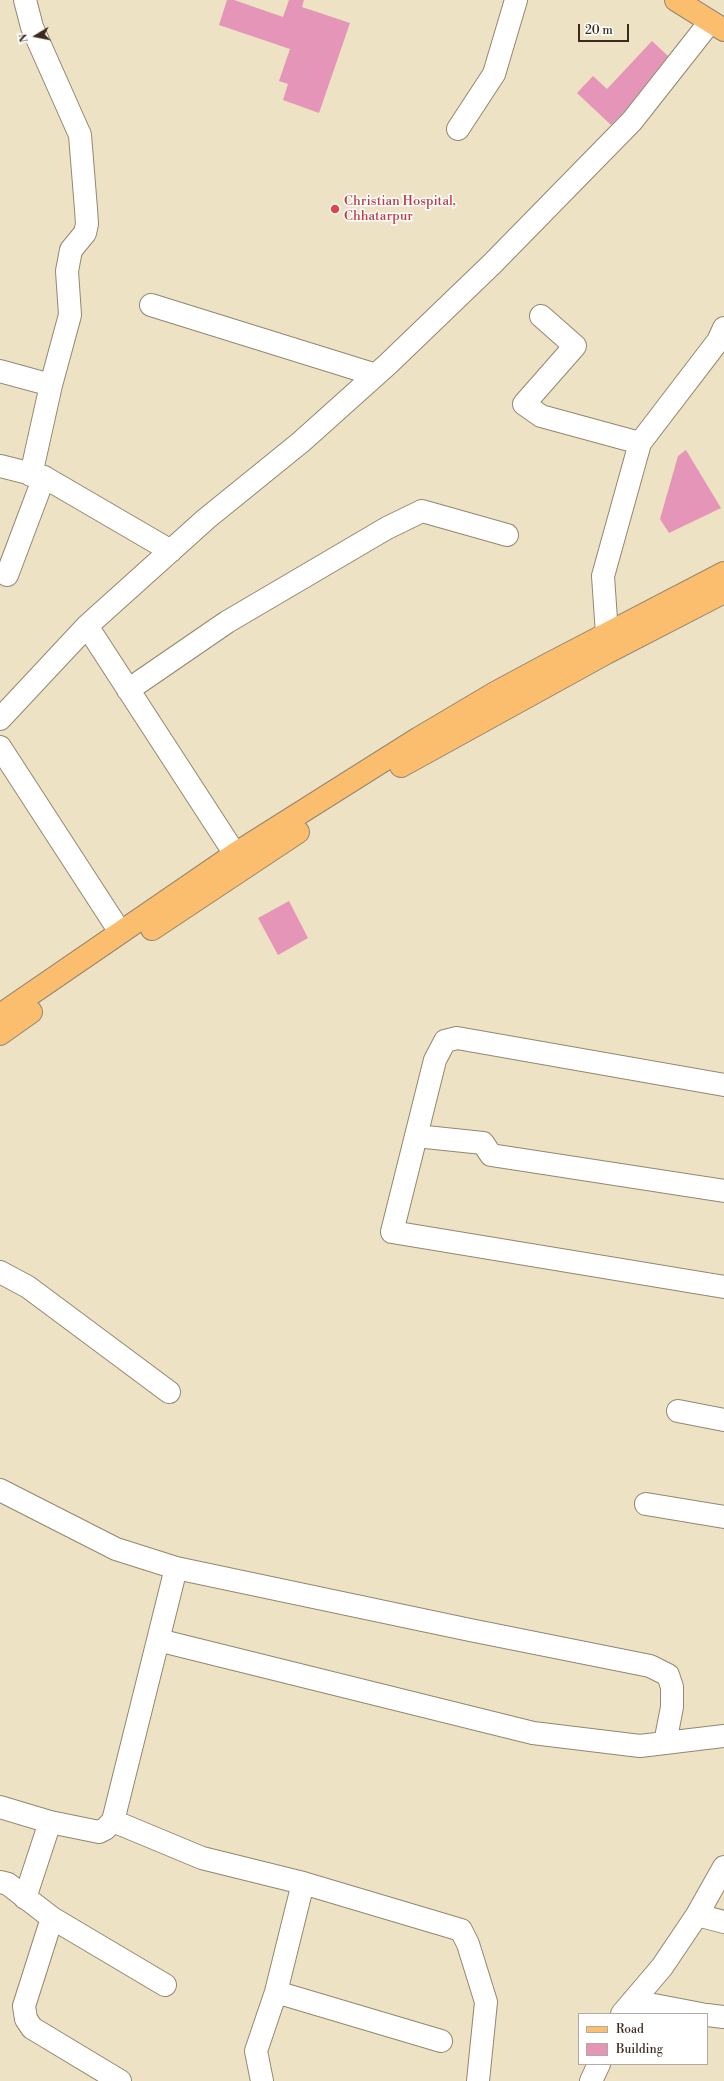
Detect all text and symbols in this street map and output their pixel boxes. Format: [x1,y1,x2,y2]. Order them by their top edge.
north arrow [16,16,56,56]
scale bar [580,16,631,42]
text: 20 m [585,23,613,38]
text: N [17,33,32,44]
place label: Christian Hospital, Chhatarpur [344,194,456,225]
marker: Christian Hospital, Chhatarpur [329,203,341,215]
legend [578,2013,708,2065]
text: Road [616,2022,644,2037]
text: Building [616,2042,663,2057]

